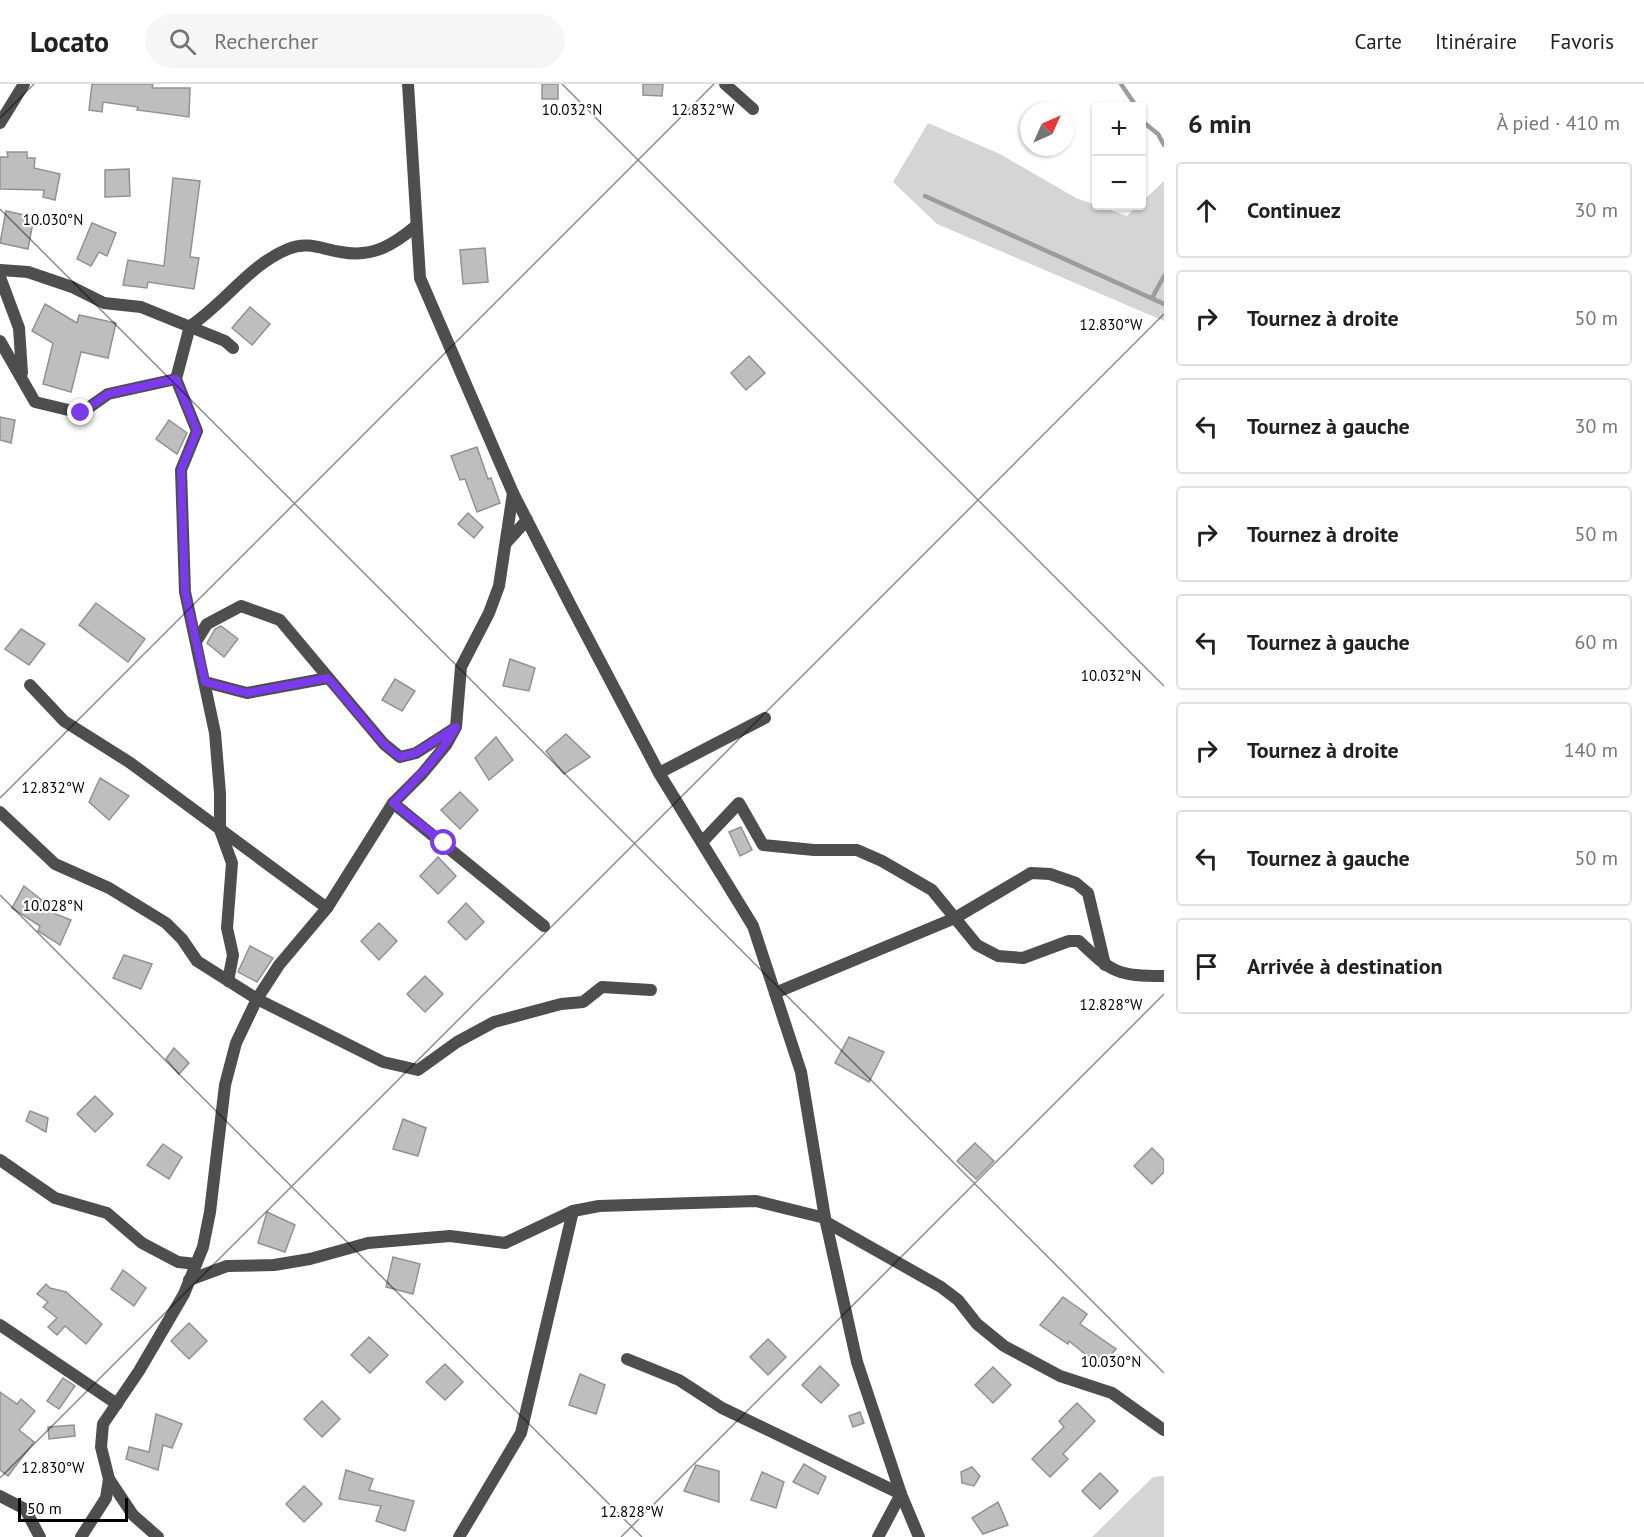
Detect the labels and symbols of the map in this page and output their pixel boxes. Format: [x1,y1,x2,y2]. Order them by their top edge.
text: 10.032°N [542,100,602,119]
text: 12.832°W [672,100,735,119]
north arrow [1020,102,1074,156]
text: 10.030°N [23,210,83,229]
text: 12.830°W [1080,315,1143,334]
route end [67,399,93,425]
text: 10.032°N [1081,666,1141,685]
text: 12.832°W [22,778,85,797]
route start [430,829,456,855]
text: 10.028°N [23,896,83,915]
text: 12.828°W [1080,995,1143,1014]
text: 10.030°N [1081,1352,1141,1371]
text: 12.830°W [22,1458,85,1477]
scale bar [18,1495,128,1522]
text: 12.828°W [601,1502,664,1521]

